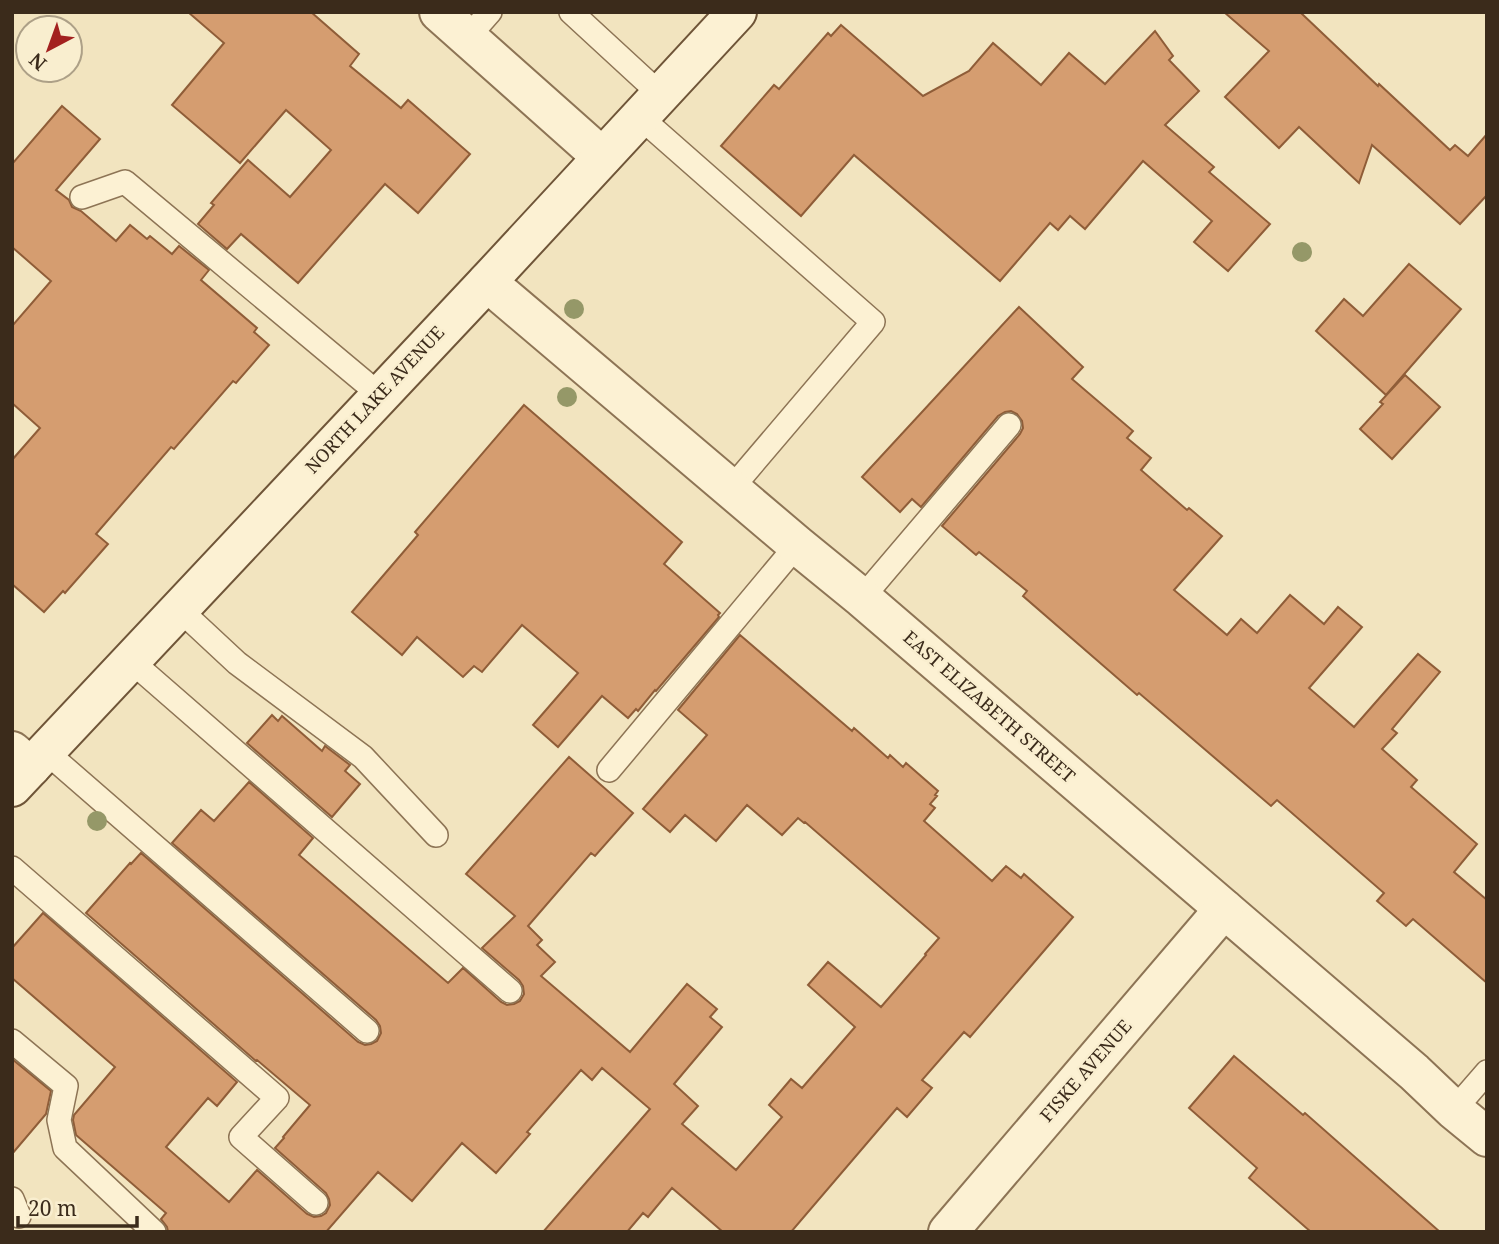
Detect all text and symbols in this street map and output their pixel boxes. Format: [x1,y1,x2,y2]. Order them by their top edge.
north arrow [14,14,84,84]
text: N [24,47,52,77]
street label: NORTH LAKE AVENUE [300,320,449,478]
street label: EAST ELIZABETH STREET [899,625,1081,788]
street label: FISKE AVENUE [1034,1014,1136,1127]
scale bar [18,1184,136,1228]
text: 20 m [28,1194,77,1222]

